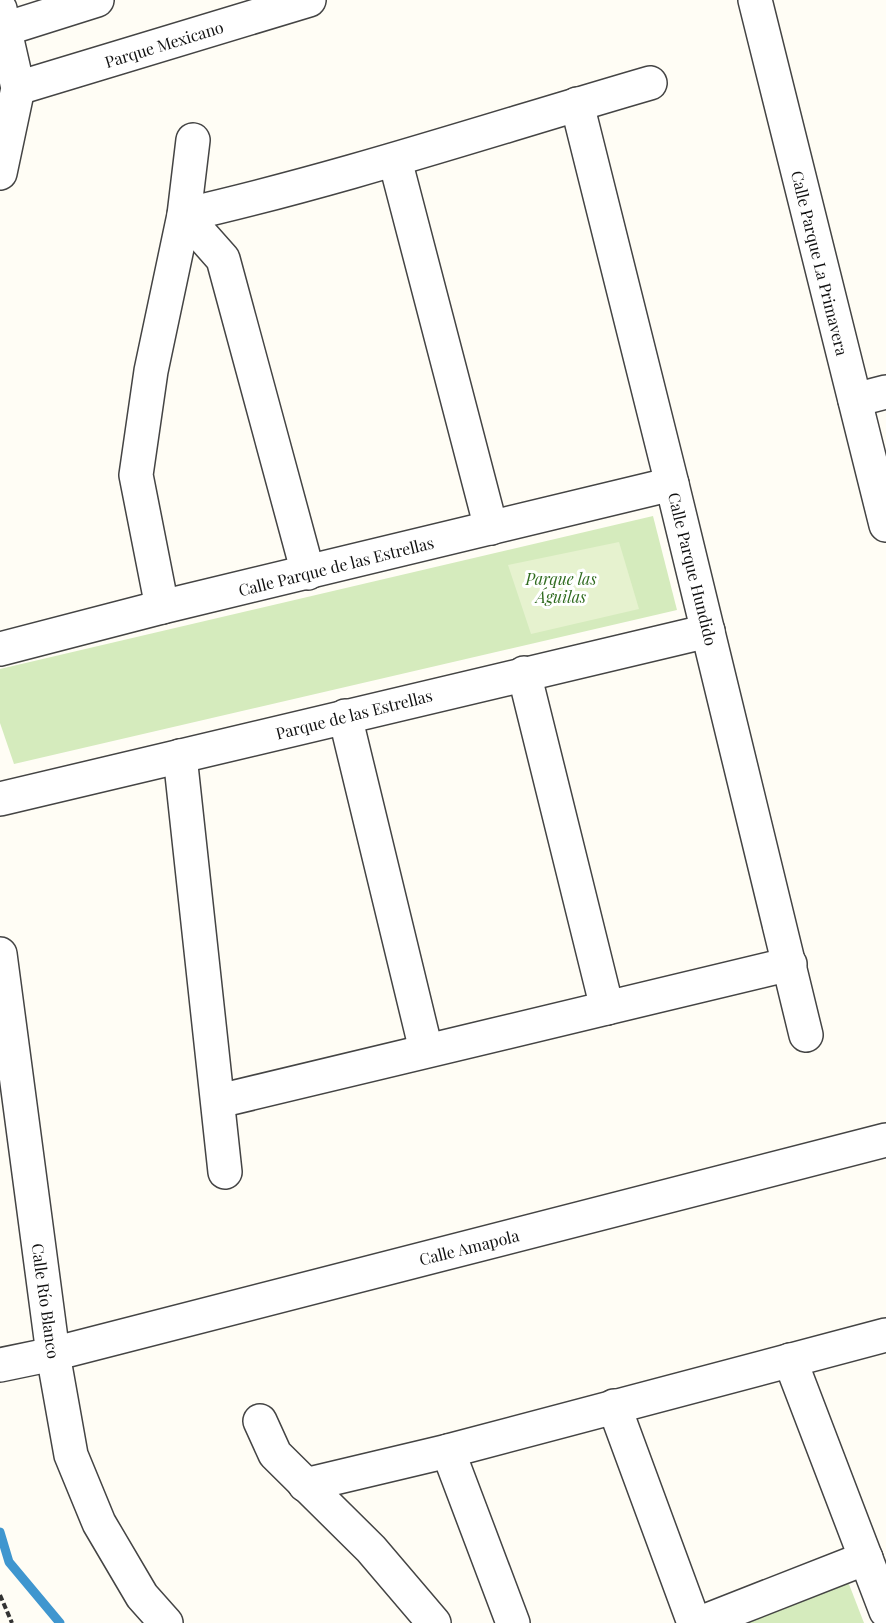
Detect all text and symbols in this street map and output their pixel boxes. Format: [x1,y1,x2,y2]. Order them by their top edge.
street label: Parque Mexicano [102,16,226,72]
street label: Calle Parque La Primavera [787,168,853,358]
street label: Calle Parque Hundido [664,490,722,648]
street label: Calle Parque de las Estrellas [236,532,436,600]
park label: Parque las Águilas [524,568,597,607]
street label: Parque de las Estrellas [273,684,435,744]
street label: Calle Amapola [417,1224,521,1270]
street label: Calle Río Blanco [28,1242,65,1360]

